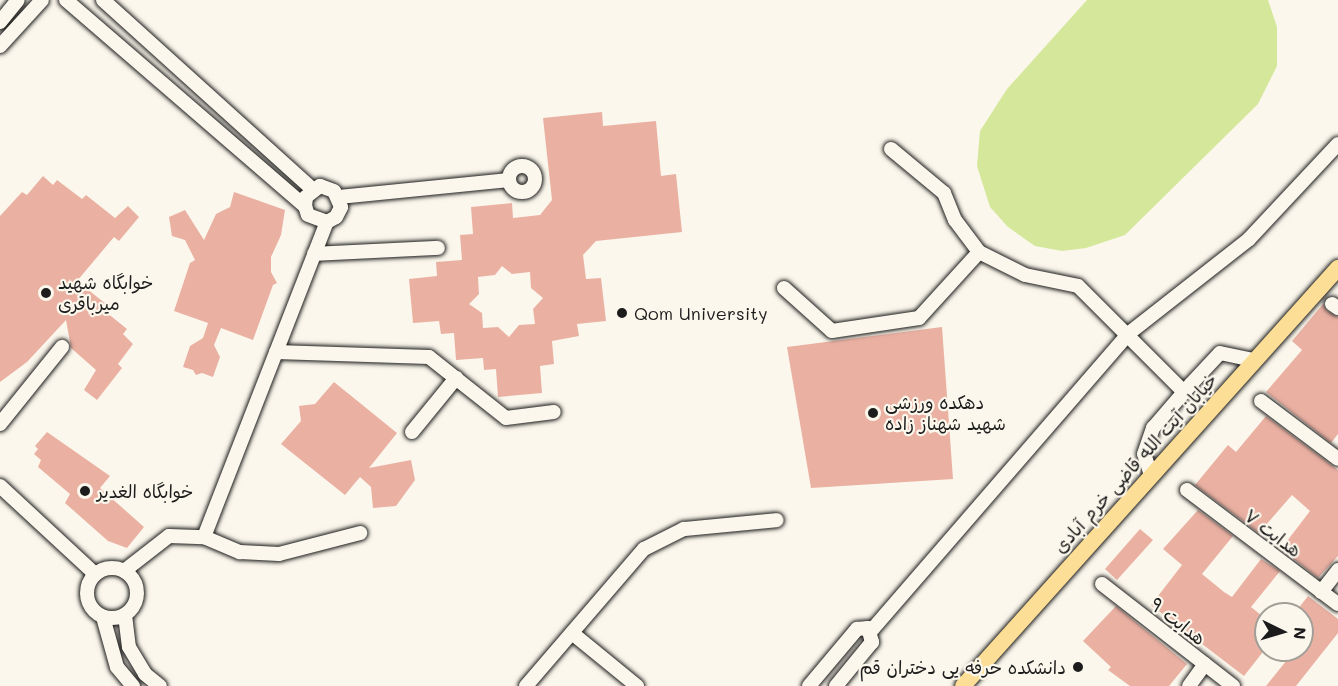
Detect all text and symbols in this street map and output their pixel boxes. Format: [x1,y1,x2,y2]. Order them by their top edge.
place label: خوابگاه شهید میرباقری [58,272,153,314]
marker: خوابگاه شهید میرباقری [39,286,53,300]
place label: Qom University [634,302,768,324]
marker: Qom University [615,306,629,320]
street label: خیابان آیت الله قاضی خرم آبادی [1049,369,1221,557]
place label: دهکده ورزشی شهید شهناز زاده [885,392,1006,434]
marker: دهکده ورزشی شهید شهناز زاده [866,406,880,420]
place label: خوابگاه الغدیر [97,480,193,502]
marker: خوابگاه الغدیر [78,484,92,498]
street label: هدایت ۷ [1240,505,1306,561]
street label: هدایت ۹ [1146,593,1210,649]
north arrow [1254,602,1314,662]
text: N [1289,626,1311,640]
place label: دانشکده حرفه یی دختران قم [860,656,1066,678]
marker: دانشکده حرفه یی دختران قم [1071,660,1085,674]

